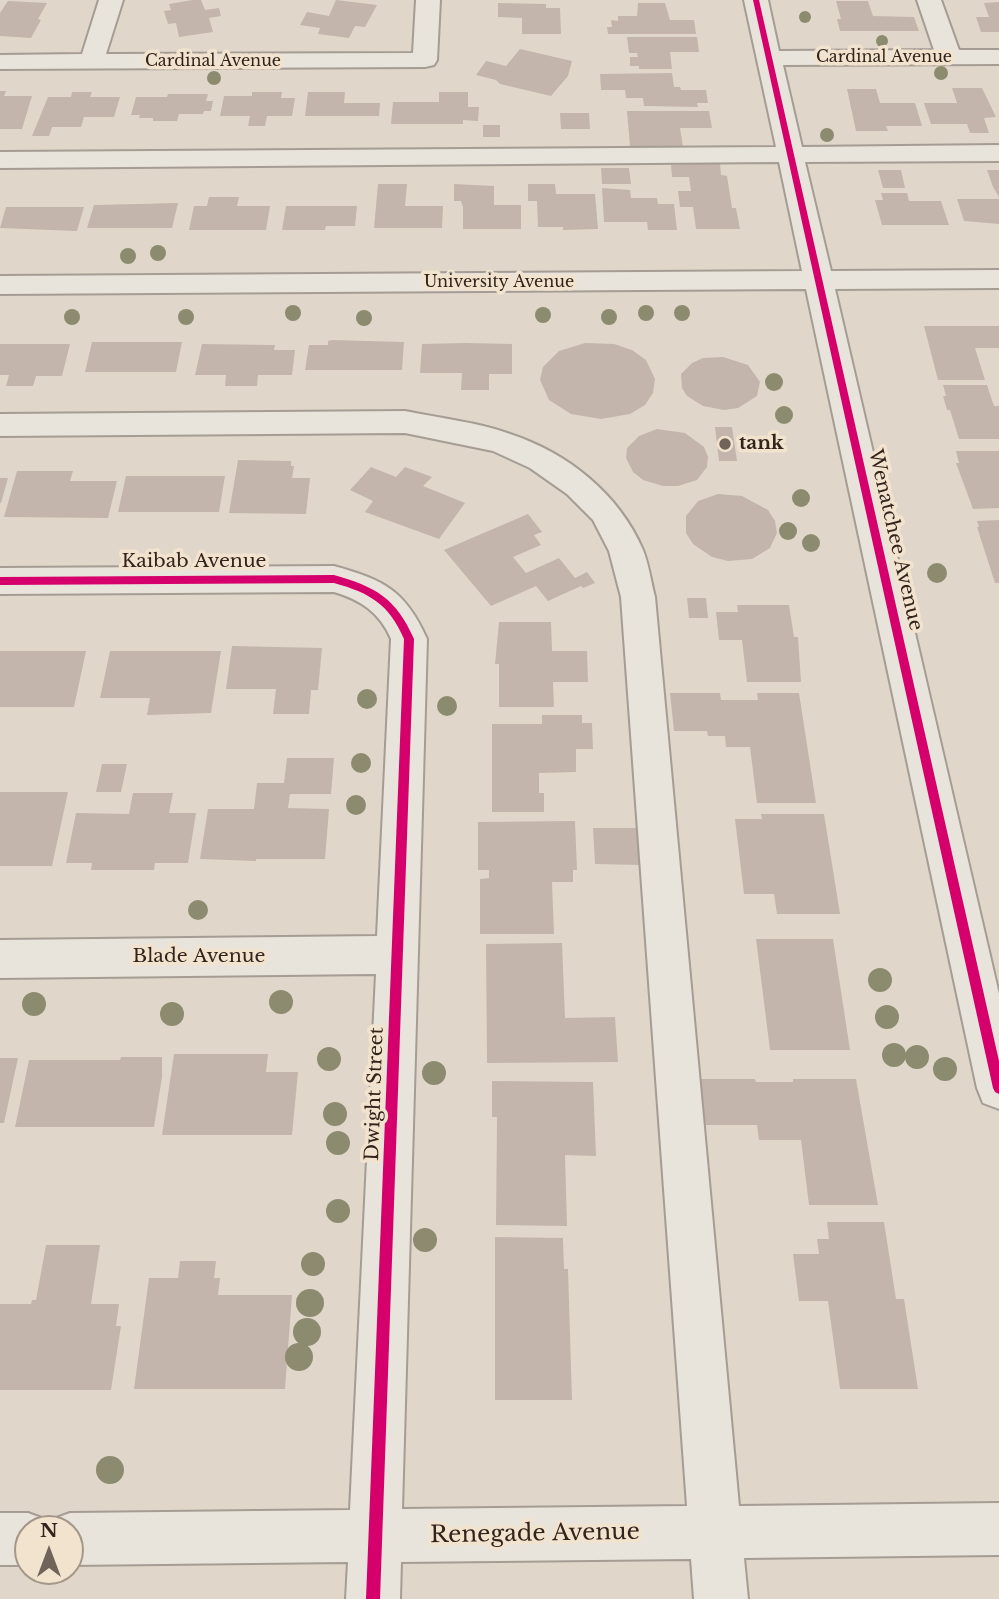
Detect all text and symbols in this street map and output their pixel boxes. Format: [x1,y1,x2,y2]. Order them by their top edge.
street label: Cardinal Avenue [816,47,952,67]
street label: Cardinal Avenue [145,51,281,71]
street label: University Avenue [424,272,574,292]
place label: tank [739,433,784,455]
marker: tank [717,436,733,452]
street label: Wenatchee Avenue [863,447,927,633]
street label: Kaibab Avenue [122,551,266,573]
street label: Blade Avenue [133,946,265,968]
street label: Dwight Street [361,1027,389,1161]
north arrow [14,1515,84,1585]
street label: Renegade Avenue [430,1518,640,1550]
text: N [40,1519,58,1542]

